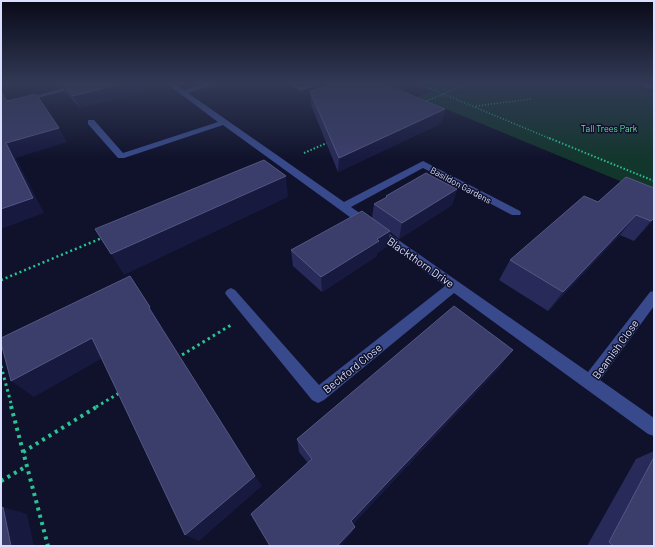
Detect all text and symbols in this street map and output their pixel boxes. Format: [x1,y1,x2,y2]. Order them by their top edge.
park label: Tall Trees Park [581,123,638,134]
street label: Basildon Gardens [429,164,493,206]
street label: Blackthorn Drive [385,234,457,290]
street label: Beamish Close [589,317,641,381]
street label: Beckford Close [320,340,384,396]

